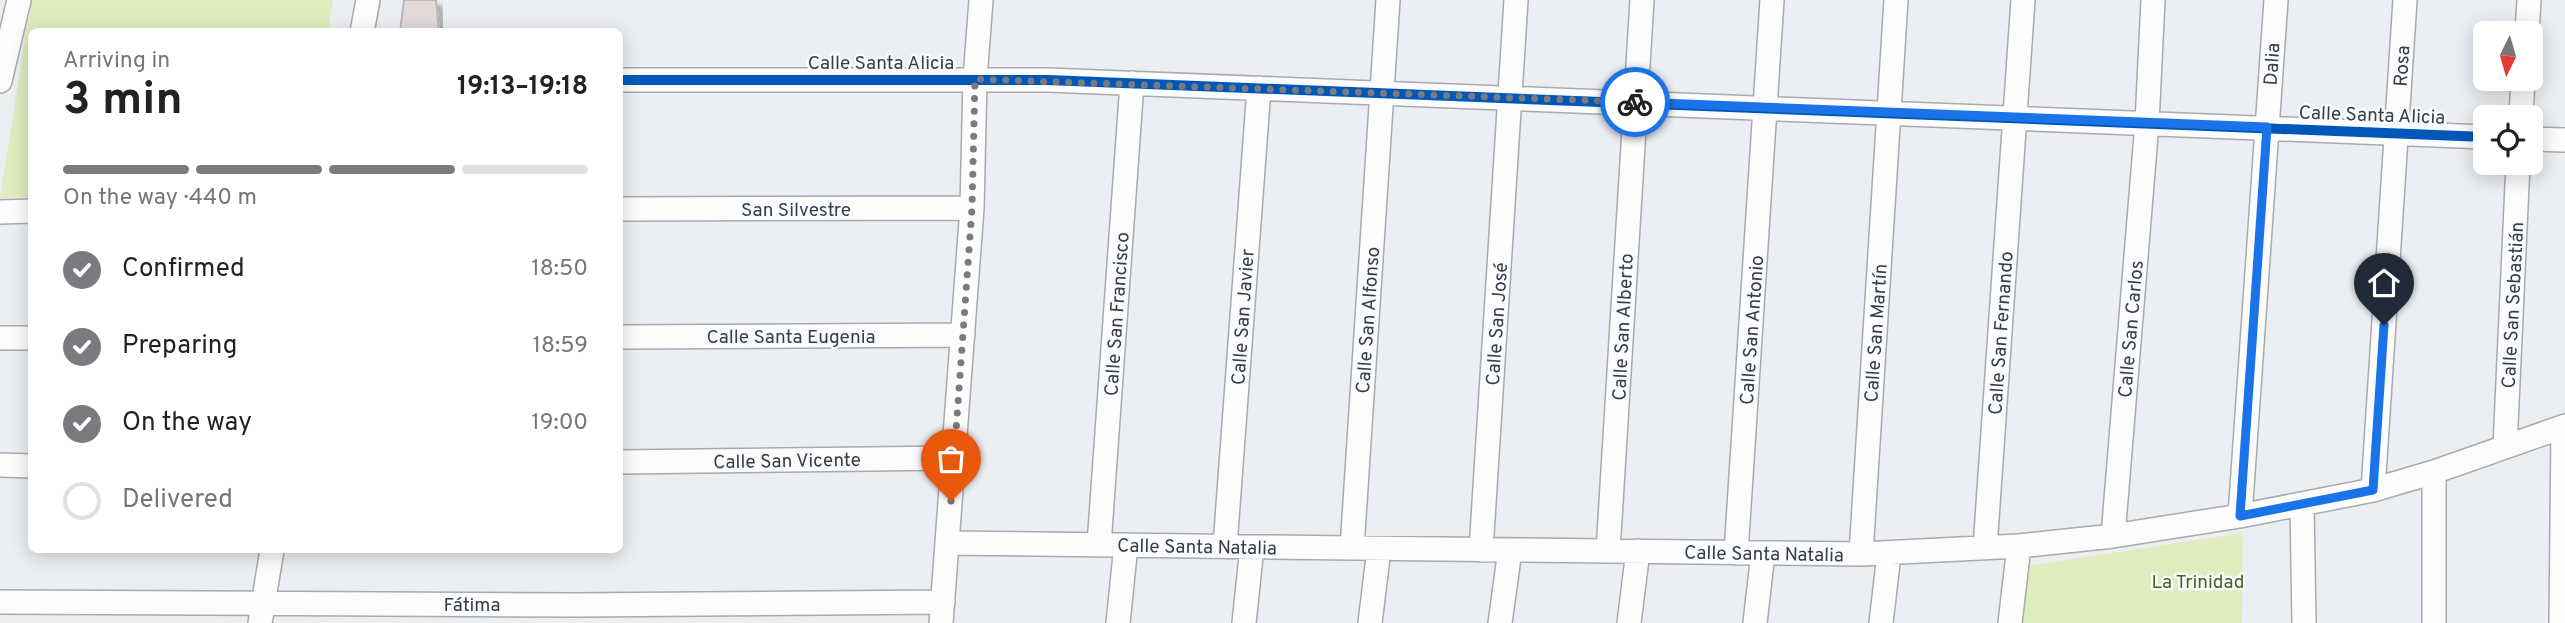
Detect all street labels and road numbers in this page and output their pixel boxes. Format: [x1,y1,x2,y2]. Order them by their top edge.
street label: Dalia [2260,42,2286,86]
street label: Rosa [2390,45,2416,88]
street label: Calle Santa Alicia [808,52,954,76]
street label: Calle Santa Alicia [2298,101,2446,131]
street label: San Silvestre [741,199,851,223]
street label: Calle San Sebastián [2498,221,2530,389]
street label: Calle San Francisco [1100,231,1136,397]
street label: Calle San Alfonso [1352,246,1386,394]
street label: Calle San Javier [1227,248,1261,386]
street label: Calle San Fernando [1984,251,2020,416]
street label: Calle San Alberto [1608,253,1640,401]
street label: Calle San Antonio [1736,255,1770,406]
street label: Calle San Carlos [2114,259,2150,399]
street label: Calle San José [1482,262,1514,387]
street label: Calle San Martín [1860,263,1894,403]
street label: Calle Santa Eugenia [707,326,875,350]
street label: Calle San Vicente [713,449,861,475]
street label: Calle Santa Natalia [1117,535,1277,561]
street label: Calle Santa Natalia [1684,542,1844,568]
street label: Fátima [444,594,500,618]

